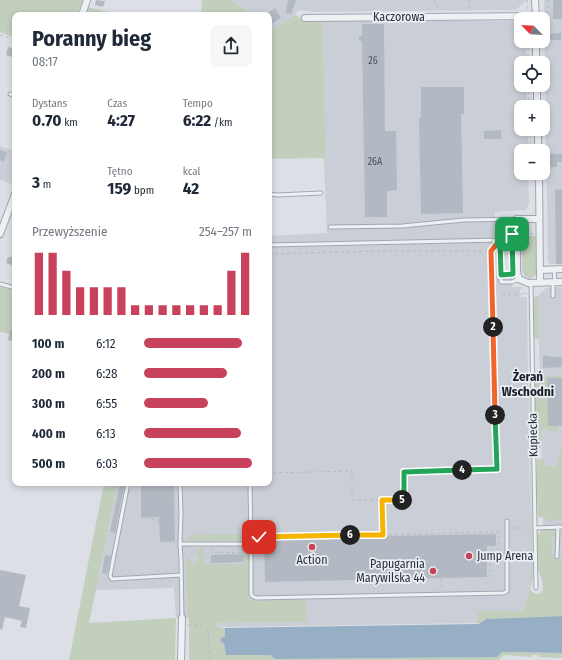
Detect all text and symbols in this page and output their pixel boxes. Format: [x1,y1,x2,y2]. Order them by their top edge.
street label: Kaczorowa [373,10,425,24]
north arrow [514,12,550,48]
map controls [514,12,550,180]
text: Poranny bieg [32,25,151,52]
button: share [210,25,252,67]
text: 08:17 [32,54,58,69]
house number: 26 [368,55,378,67]
button: locate [514,56,550,92]
text: Dystans [32,97,67,110]
text: Czas [107,97,127,110]
text: Tempo [183,97,213,110]
button: + [514,100,550,136]
text: 0.70 [32,110,62,131]
text: 4:27 [107,110,135,131]
text: 6:22 [183,110,211,131]
text: km [62,116,78,129]
text: /km [211,116,233,129]
button: − [514,144,550,180]
house number: 26A [368,156,383,168]
text: Tętno [107,165,132,178]
text: kcal [183,165,200,178]
text: 3 [32,172,40,193]
text: m [40,178,51,191]
text: 159 [107,178,131,199]
text: 42 [183,178,199,199]
text: bpm [131,184,154,197]
pin [495,217,529,251]
icon: arrive [501,223,523,245]
text: Przewyższenie [32,224,107,239]
text: 254–257 m [199,224,252,239]
pin: 2 [483,317,503,337]
text: 2 [490,320,496,333]
text: 100 m [32,336,64,351]
text: 6:12 [96,336,115,351]
text: 200 m [32,366,65,381]
text: 6:28 [96,366,117,381]
district label: Żerań Wschodni [502,369,554,399]
text: 300 m [32,396,65,411]
text: 6:55 [96,396,117,411]
pin: 3 [485,405,505,425]
text: 3 [492,408,498,421]
street label: Kupiecka [526,413,540,457]
text: 400 m [32,426,66,441]
text: 6:13 [96,426,116,441]
text: 500 m [32,456,65,471]
text: 6:03 [96,456,118,471]
pin: 4 [452,460,472,480]
text: 4 [459,463,465,476]
pin: 5 [392,490,412,510]
text: 5 [399,493,405,506]
pin [242,520,276,554]
pin: 6 [340,525,360,545]
icon: check [248,526,270,548]
text: 6 [347,528,353,541]
marker: Action [307,542,317,552]
place label: Jump Arena [477,549,533,563]
marker: Jump Arena [464,551,474,561]
place label: Action [296,553,328,567]
place label: Papugarnia Marywilska 44 [356,557,425,585]
marker: Papugarnia Marywilska 44 [428,566,438,576]

